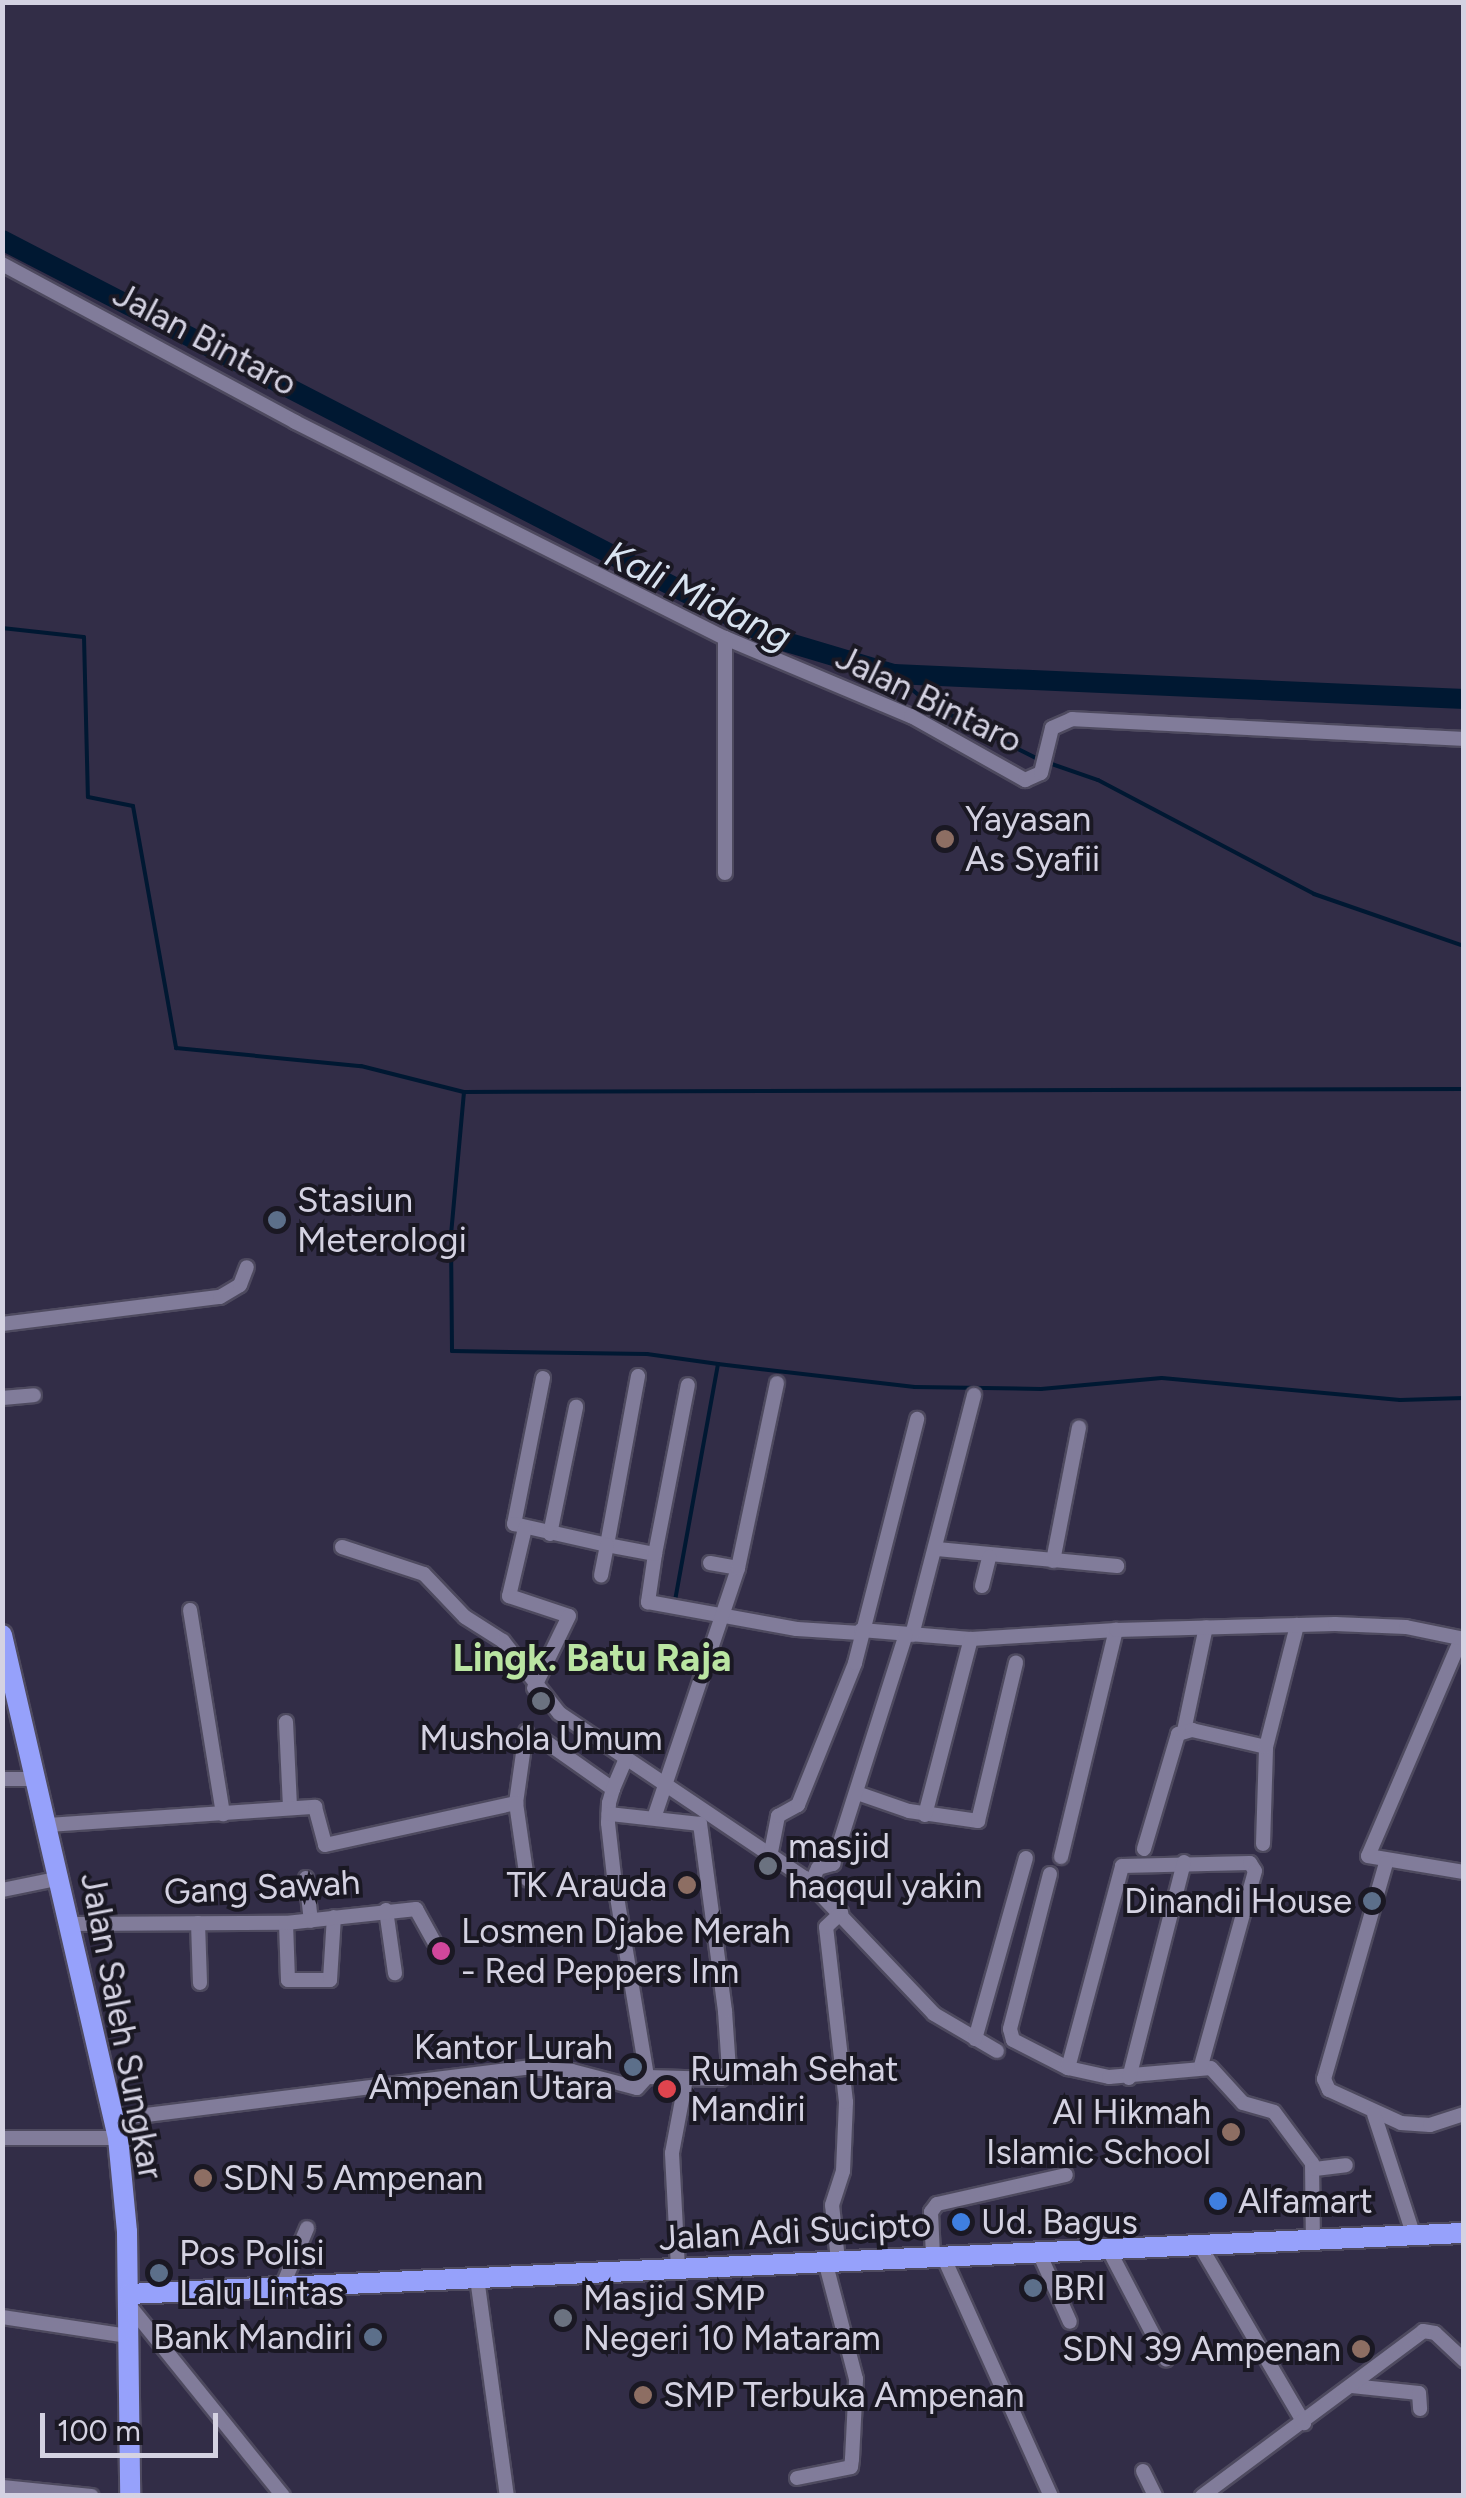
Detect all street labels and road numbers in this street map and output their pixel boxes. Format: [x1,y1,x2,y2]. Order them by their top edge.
street label: Jalan Bintaro [106,273,304,405]
street label: Jalan Bintaro [829,636,1029,762]
street label: Gang Sawah [163,1861,361,1913]
street label: Jalan Saleh Sungkar [72,1869,172,2183]
street label: Jalan Adi Sucipto [658,2203,932,2259]

